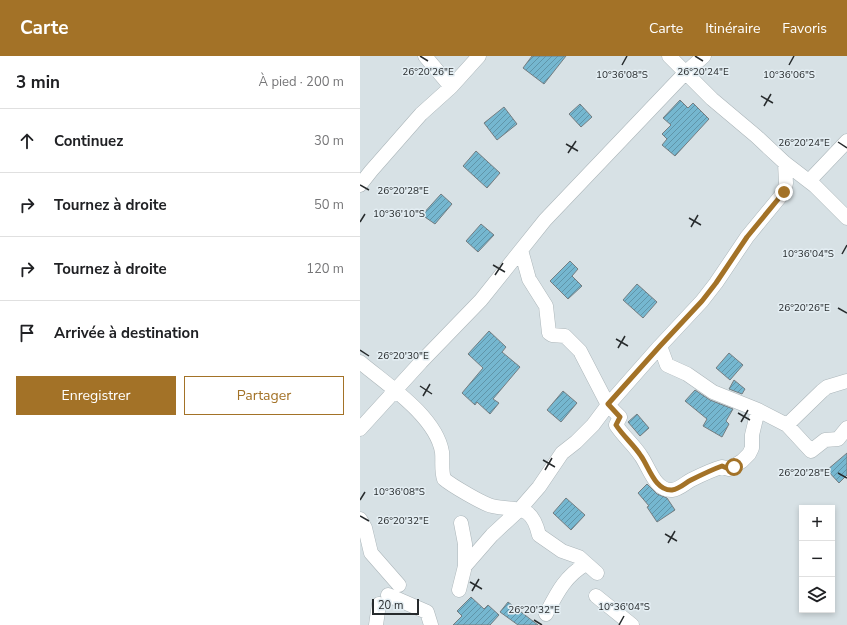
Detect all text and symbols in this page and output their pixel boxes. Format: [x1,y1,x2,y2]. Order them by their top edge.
text: Carte [20,15,68,41]
text: Carte [649,19,683,38]
text: Itinéraire [705,19,760,38]
text: Favoris [782,19,827,38]
text: 26°20'26"E [402,65,454,79]
text: 26°20'24"E [677,65,729,79]
text: 10°36'08"S [596,68,648,82]
text: 10°36'06"S [763,68,815,82]
text: 3 min [16,71,60,94]
text: À pied · 200 m [259,73,344,91]
icon: ahead [16,130,38,152]
text: Continuez [54,131,123,151]
text: 30 m [314,132,344,150]
text: 26°20'24"E [778,136,830,150]
route end [775,183,793,201]
text: 26°20'28"E [377,184,429,198]
icon: right [16,194,38,216]
text: Tournez à droite [54,195,167,215]
text: 50 m [314,196,344,214]
text: 10°36'10"S [373,207,425,221]
text: 10°36'04"S [782,247,834,261]
icon: right [16,258,38,280]
text: Tournez à droite [54,259,167,279]
text: 120 m [306,260,344,278]
text: 26°20'26"E [778,301,830,315]
icon: arrive [16,322,38,344]
text: Arrivée à destination [54,323,199,343]
text: 26°20'30"E [377,349,429,363]
button: Enregistrer [16,376,176,415]
button: Partager [184,376,344,415]
route start [725,458,743,476]
text: 26°20'28"E [778,466,830,480]
text: 10°36'08"S [373,485,425,499]
map controls [799,505,835,613]
button: + [799,505,835,541]
text: 26°20'32"E [377,514,429,528]
button: − [799,541,835,577]
button: layers [799,577,835,613]
scale bar [372,597,419,616]
text: 20 m [378,598,403,613]
text: 10°36'04"S [598,600,650,614]
text: 26°20'32"E [508,603,560,617]

